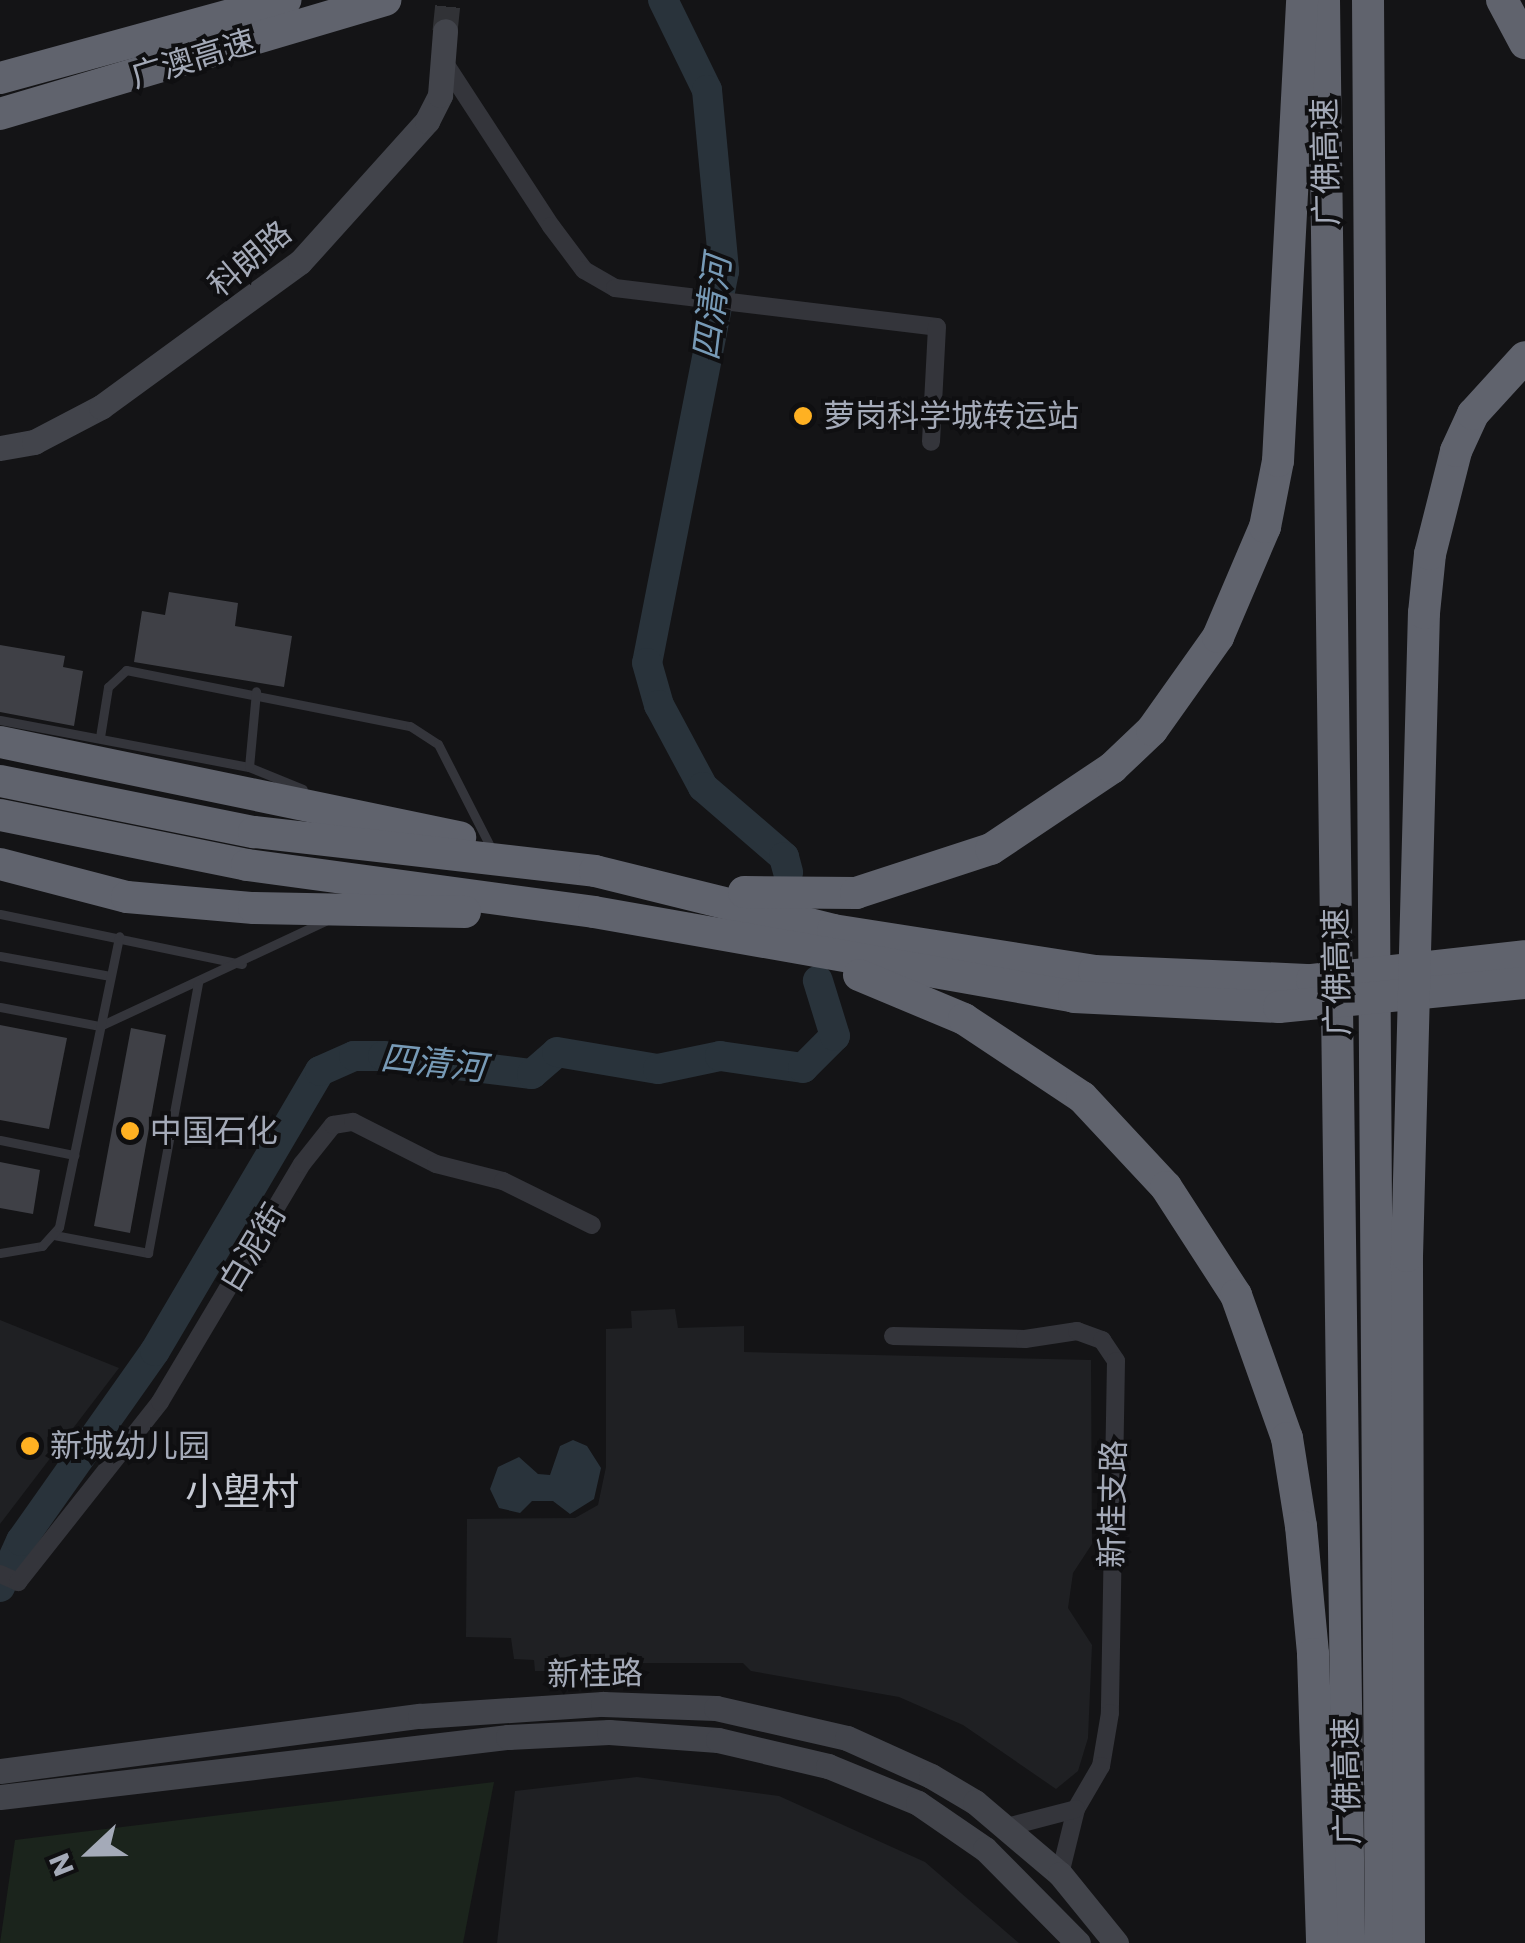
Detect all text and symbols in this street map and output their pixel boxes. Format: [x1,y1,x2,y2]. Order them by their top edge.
street label: 广澳高速 [126,22,260,96]
street label: 广佛高速 [1306,98,1346,226]
street label: 科朗路 [201,213,299,305]
water label: 四清河 [685,253,739,363]
place label: 萝岗科学城转运站 [823,397,1079,435]
marker: 萝岗科学城转运站 [792,405,814,427]
street label: 广佛高速 [1317,908,1357,1036]
water label: 四清河 [379,1037,487,1089]
place label: 中国石化 [150,1112,278,1150]
marker: 中国石化 [119,1120,141,1142]
street label: 白泥街 [212,1197,294,1299]
place label: 新城幼儿园 [50,1427,210,1465]
marker: 新城幼儿园 [19,1435,41,1457]
street label: 新桂支路 [1093,1440,1133,1568]
district label: 小塱村 [185,1469,299,1515]
street label: 新桂路 [547,1654,643,1694]
street label: 广佛高速 [1327,1717,1367,1845]
north arrow [40,1803,140,1903]
text: N [40,1847,84,1881]

